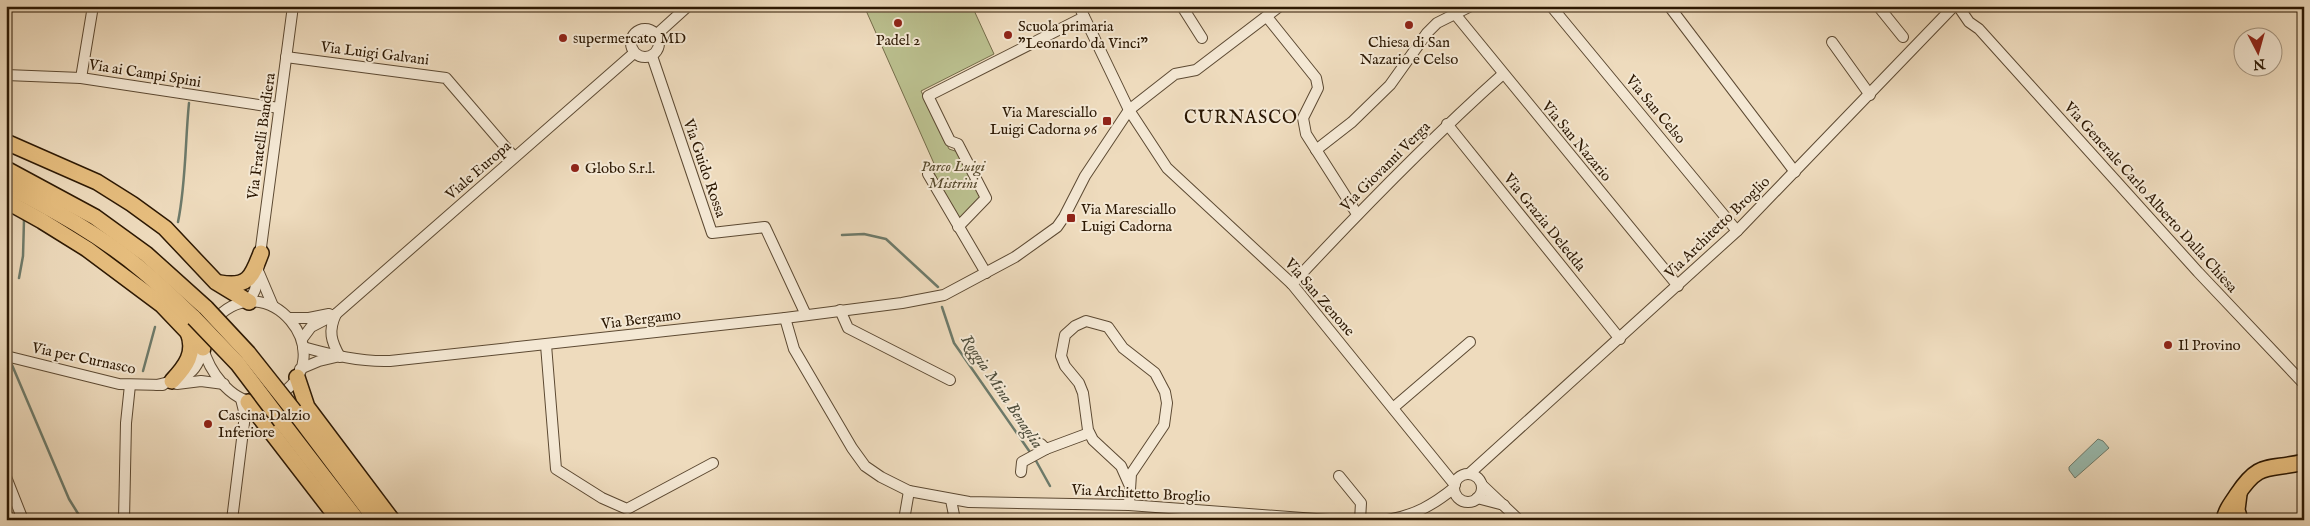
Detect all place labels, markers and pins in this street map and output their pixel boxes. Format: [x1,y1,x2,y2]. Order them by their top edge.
marker: Padel 2 [892,17,904,29]
place label: Scuola primaria "Leonardo da Vinci" [1018,17,1149,53]
marker: Chiesa di San Nazario e Celso [1403,19,1415,31]
place label: supermercato MD [573,29,686,48]
marker: Scuola primaria "Leonardo da Vinci" [1002,29,1014,41]
place label: Padel 2 [876,31,920,50]
marker: supermercato MD [557,32,569,44]
place label: Chiesa di San Nazario e Celso [1360,33,1458,69]
place label: Via Maresciallo Luigi Cadorna 96 [990,103,1098,139]
marker: Via Maresciallo Luigi Cadorna 96 [1101,115,1113,127]
place label: Globo S.r.l. [585,159,655,178]
marker: Globo S.r.l. [569,162,581,174]
place label: Via Maresciallo Luigi Cadorna [1080,200,1176,236]
marker: Via Maresciallo Luigi Cadorna [1065,212,1077,224]
place label: Il Provino [2178,336,2241,355]
marker: Il Provino [2162,339,2174,351]
place label: Cascina Dalzio Inferiore [218,406,310,442]
marker: Cascina Dalzio Inferiore [202,418,214,430]

